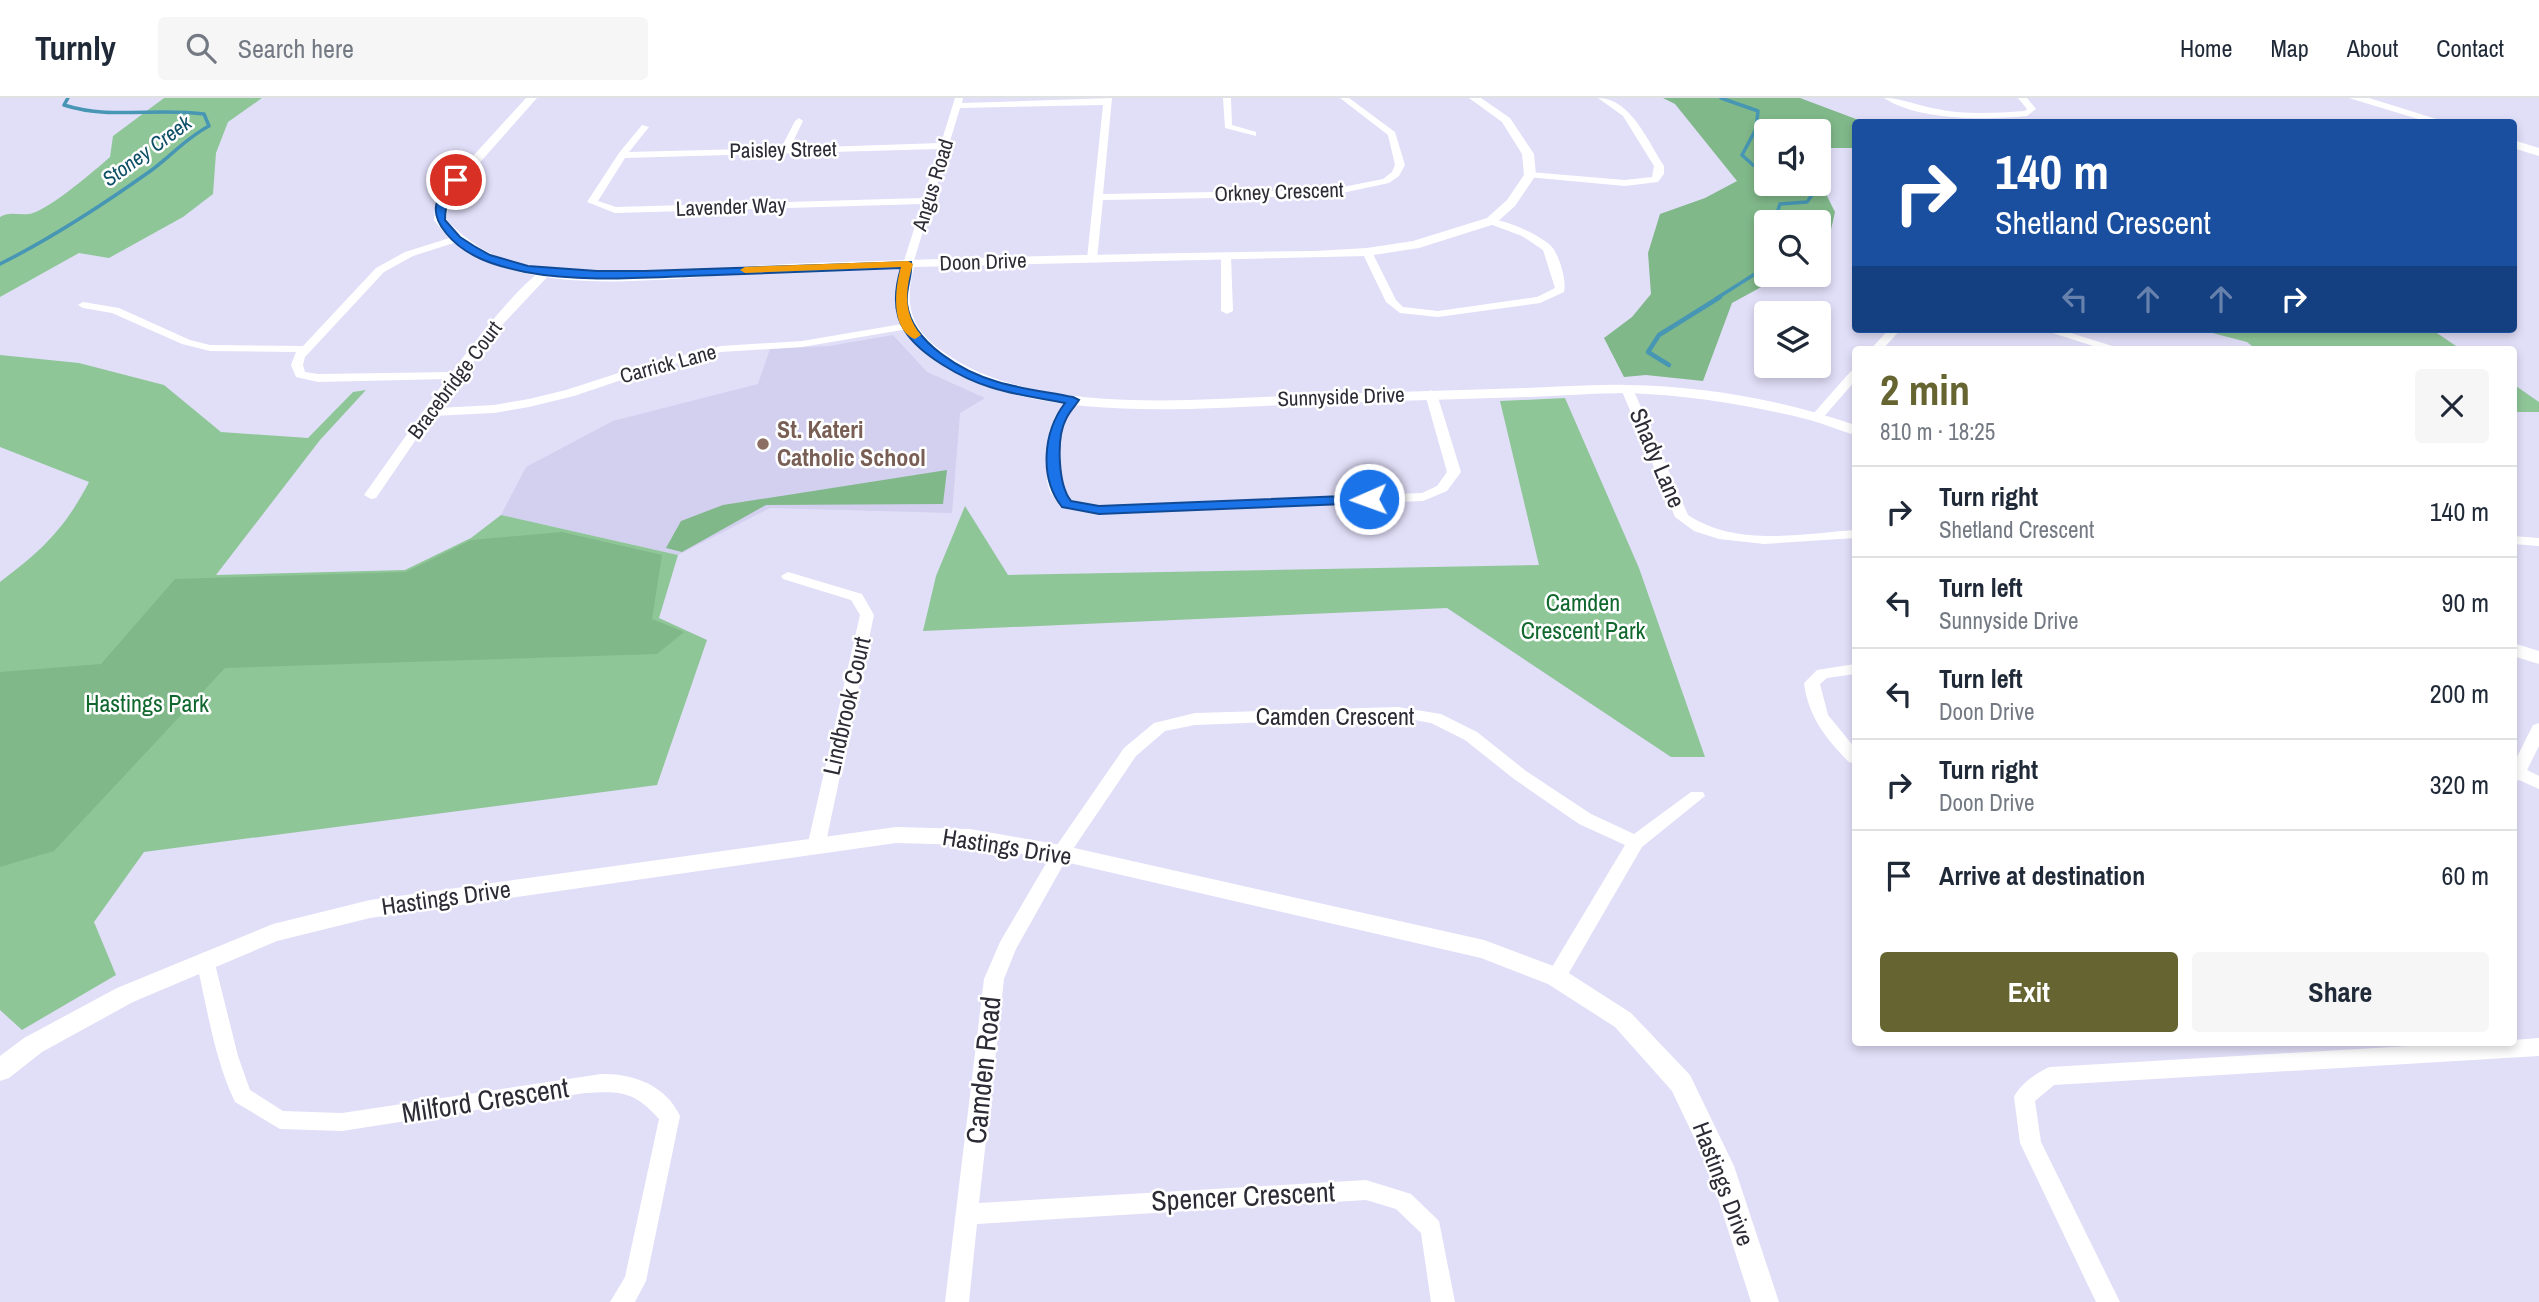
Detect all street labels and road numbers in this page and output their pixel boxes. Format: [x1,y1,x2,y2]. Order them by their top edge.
street label: Paisley Street [729,134,837,165]
street label: Angus Road [905,135,960,235]
street label: Orkney Crescent [1214,175,1344,208]
street label: Lavender Way [675,190,787,223]
street label: Doon Drive [939,245,1027,278]
street label: Bracebridge Court [401,315,509,445]
street label: Carrick Lane [617,337,719,390]
street label: Sunnyside Drive [1277,380,1405,413]
street label: Shady Lane [1623,403,1693,512]
street label: Lindbrook Court [815,633,878,778]
street label: Camden Crescent [1256,700,1415,732]
street label: Hastings Drive [940,820,1074,872]
street label: Hastings Drive [379,872,513,922]
street label: Camden Road [956,994,1010,1146]
street label: Milford Crescent [399,1068,571,1132]
street label: Hastings Drive [1686,1117,1762,1250]
street label: Spencer Crescent [1150,1172,1336,1220]

